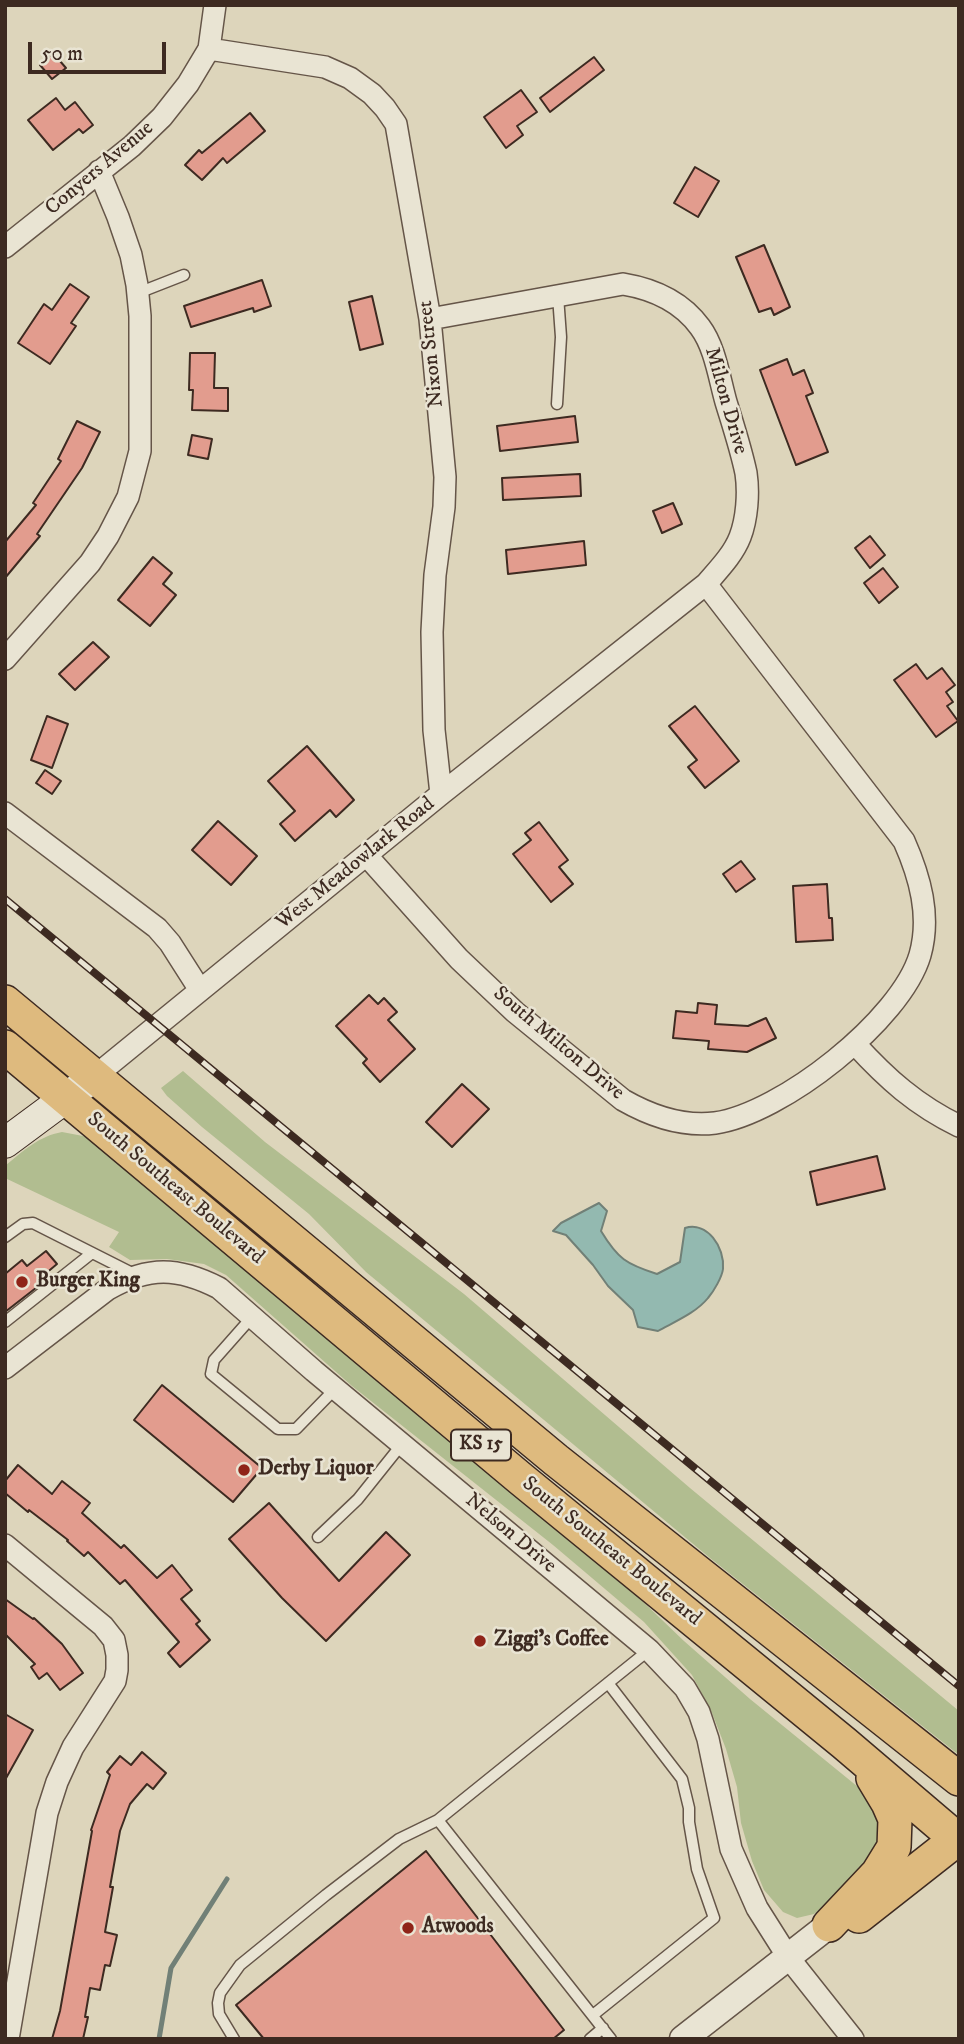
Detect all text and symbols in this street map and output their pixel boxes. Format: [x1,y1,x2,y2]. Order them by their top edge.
scale bar [32,28,170,72]
text: 50 m [41,41,83,67]
street label: Conyers Avenue [41,116,159,222]
street label: Nixon Street [414,299,450,409]
street label: Milton Drive [698,345,752,457]
street label: West Meadowlark Road [272,792,440,936]
street label: South Milton Drive [487,982,629,1106]
street label: South Southeast Boulevard [81,1108,269,1270]
place label: Burger King [36,1269,140,1295]
marker: Burger King [14,1274,30,1290]
road number: KS 15 [451,1429,511,1460]
place label: Derby Liquor [258,1457,373,1483]
marker: Derby Liquor [236,1462,252,1478]
street label: South Southeast Boulevard [516,1472,706,1632]
street label: Nelson Drive [459,1489,561,1579]
place label: Ziggi's Coffee [494,1628,609,1654]
marker: Ziggi's Coffee [472,1633,488,1649]
place label: Atwoods [422,1915,493,1941]
marker: Atwoods [400,1920,416,1936]

